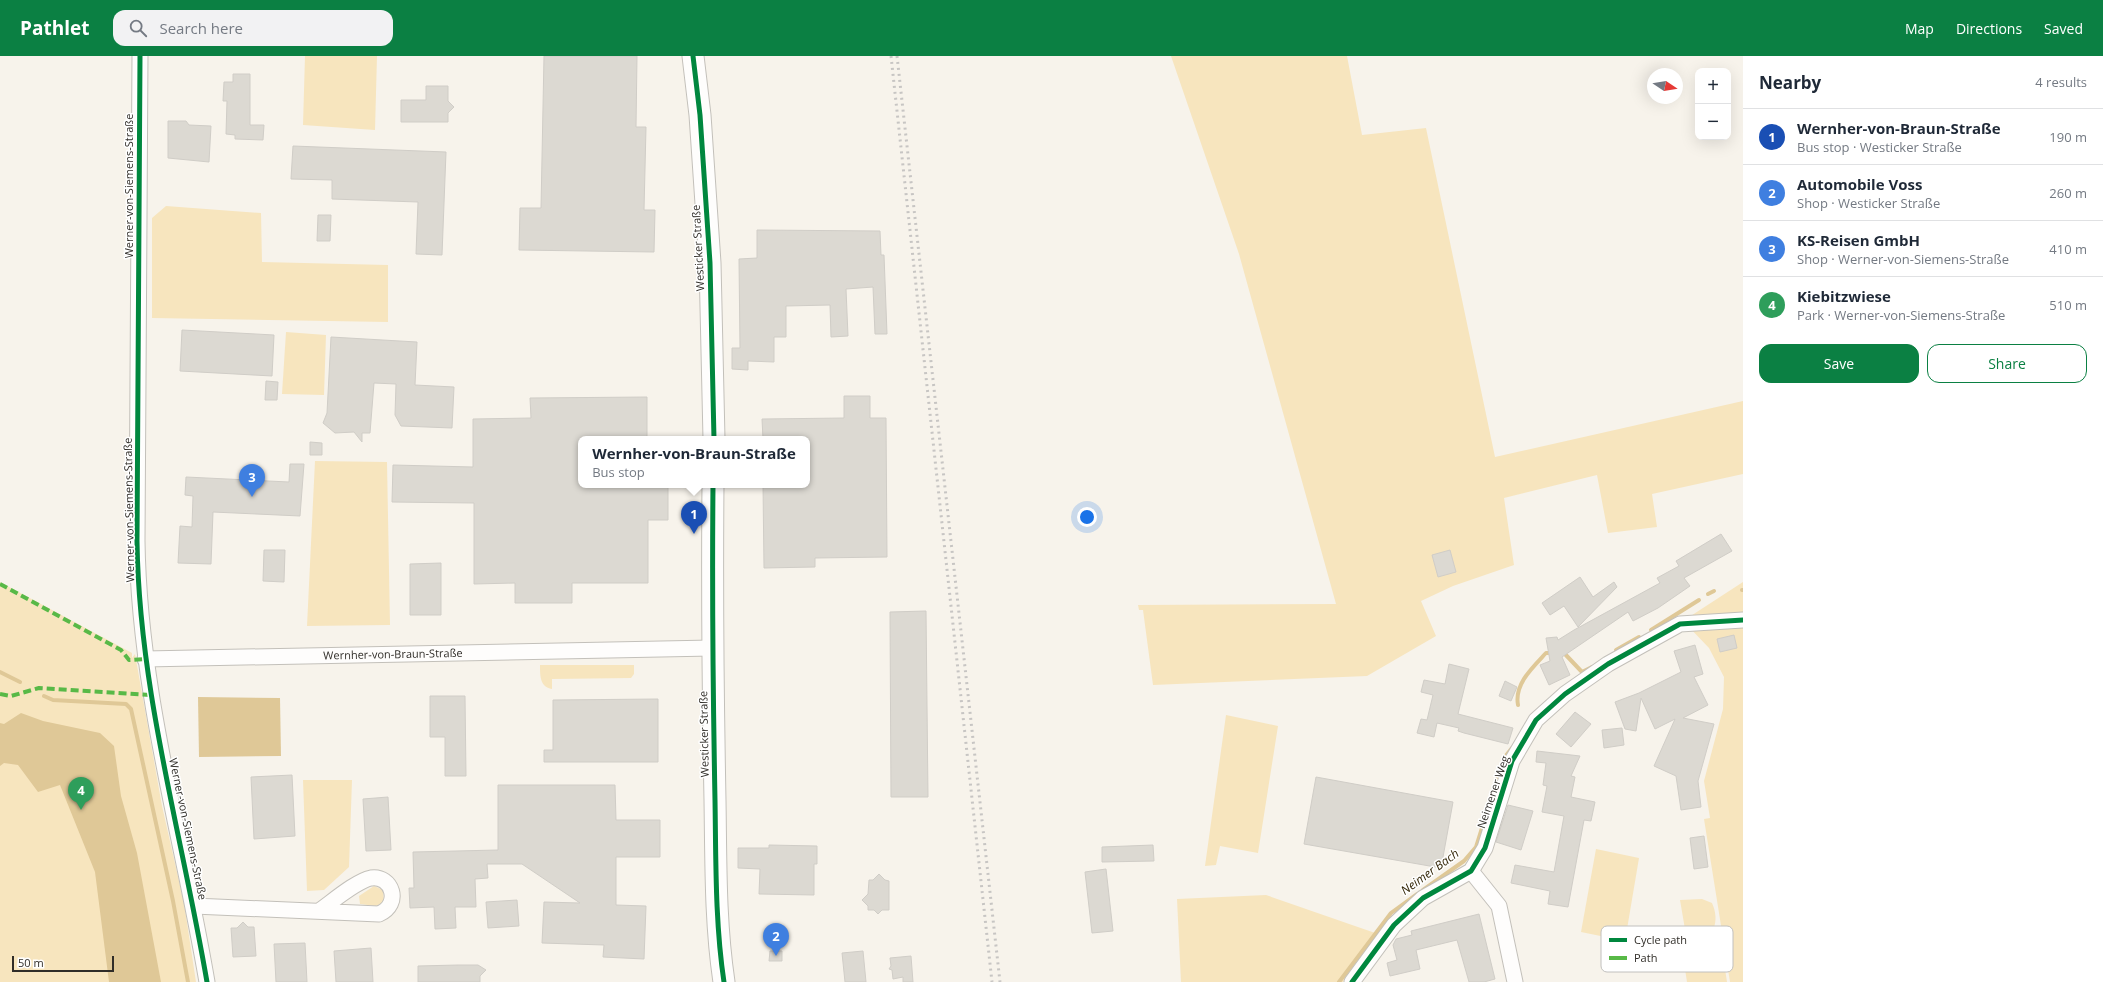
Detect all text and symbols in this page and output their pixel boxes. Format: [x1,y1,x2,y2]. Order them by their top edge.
search box [113,10,393,46]
text: Pathlet [20,15,89,41]
icon: search [127,17,149,39]
text: Search here [159,18,243,38]
text: Map [1905,19,1934,38]
text: Directions [1956,19,2022,38]
text: Saved [2044,19,2083,38]
north arrow [1647,68,1683,104]
map controls [1695,68,1731,140]
button: + [1695,68,1731,104]
text: Nearby [1759,71,1821,94]
text: 4 results [2035,73,2087,91]
button: − [1695,104,1731,140]
street label: Werner-von-Siemens-Straße [121,114,136,258]
text: Wernher-von-Braun-Straße [1797,118,2001,138]
text: 1 [1768,128,1776,146]
text: 190 m [2049,128,2087,146]
text: Bus stop · Westicker Straße [1797,138,1962,156]
text: Automobile Voss [1797,174,1922,194]
text: 2 [1768,184,1776,202]
text: 260 m [2049,184,2087,202]
text: Shop · Westicker Straße [1797,194,1940,212]
street label: Westicker Straße [688,204,707,292]
text: KS-Reisen GmbH [1797,230,1920,250]
text: 3 [1768,240,1776,258]
text: 410 m [2049,240,2087,258]
text: Shop · Werner-von-Siemens-Straße [1797,250,2009,268]
text: Kiebitzwiese [1797,286,1891,306]
text: 4 [1768,296,1776,314]
text: 510 m [2049,296,2087,314]
text: Park · Werner-von-Siemens-Straße [1797,306,2005,324]
button: Save [1759,344,1919,383]
button: Share [1927,344,2087,383]
popup [578,436,810,488]
street label: Werner-von-Siemens-Straße [120,438,137,582]
text: Wernher-von-Braun-Straße [592,443,796,463]
text: Bus stop [592,463,645,481]
pin: 3 [239,464,265,497]
pin: 1 [681,501,707,534]
your location [1077,507,1097,527]
street label: Wernher-von-Braun-Straße [323,645,463,663]
street label: Westicker Straße [695,691,712,777]
street label: Neimener Weg [1473,753,1512,830]
street label: Werner-von-Siemens-Straße [166,757,211,901]
pin: 4 [68,777,94,810]
water label: Neimer Bach [1397,845,1462,898]
pin: 2 [763,923,789,956]
legend [1601,926,1733,972]
text: Cycle path [1634,932,1687,947]
text: Path [1634,950,1657,965]
scale bar [12,954,114,973]
text: 50 m [18,955,44,970]

